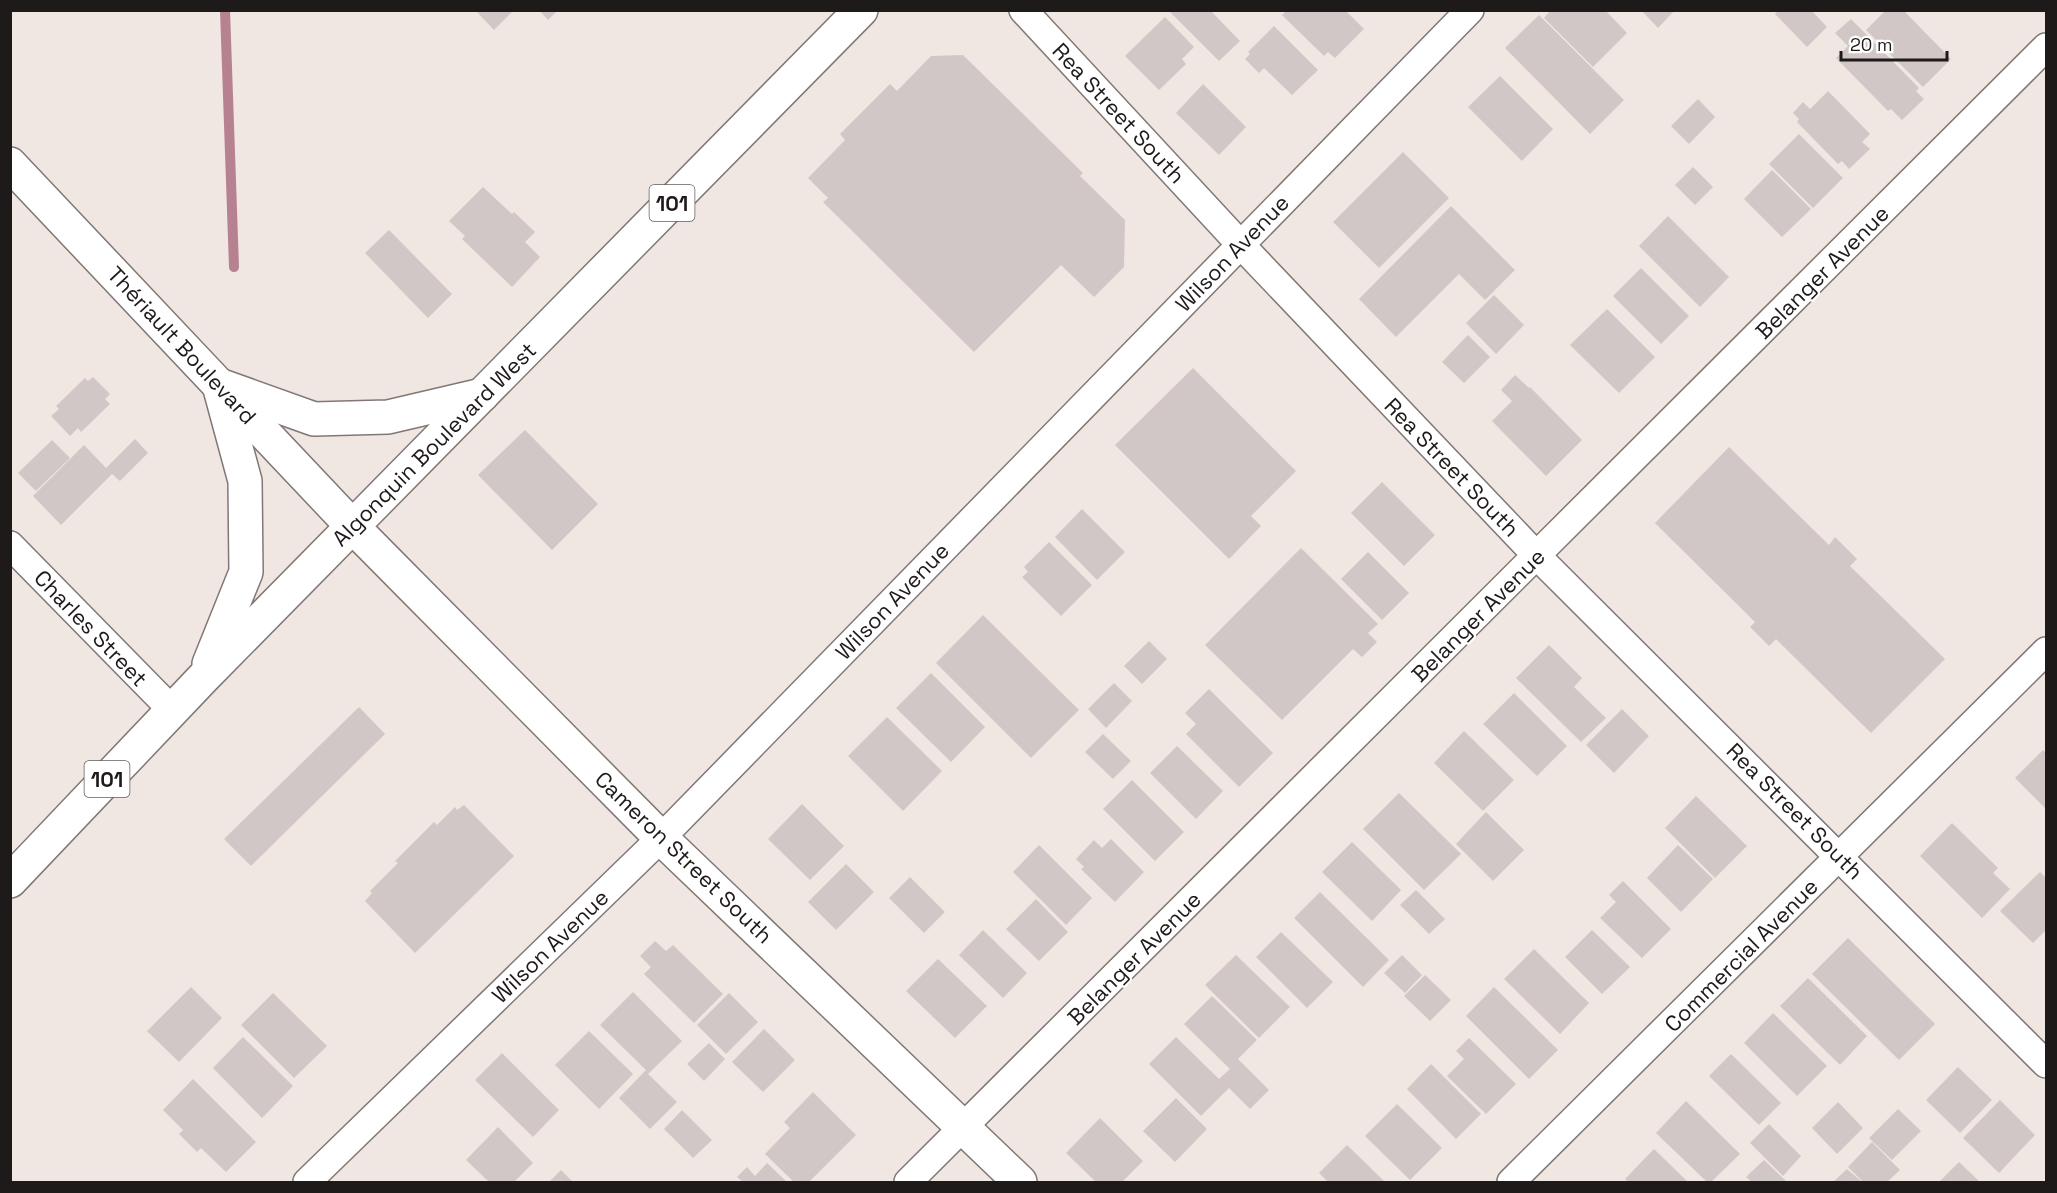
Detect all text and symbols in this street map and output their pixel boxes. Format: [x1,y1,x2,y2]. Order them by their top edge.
scale bar [1841,24,1948,62]
text: 20 m [1850,33,1893,56]
street label: Rea Street South [1047,37,1191,189]
road number: 101 [650,185,694,221]
street label: Wilson Avenue [1169,189,1295,317]
street label: Belanger Avenue [1749,199,1895,345]
street label: Thériault Boulevard [102,260,262,430]
street label: Algonquin Boulevard West [326,336,542,552]
street label: Rea Street South [1379,392,1525,542]
street label: Wilson Avenue [829,537,955,665]
street label: Belanger Avenue [1405,542,1551,688]
street label: Charles Street [28,564,154,692]
street label: Rea Street South [1721,737,1869,885]
road number: 101 [84,761,130,797]
street label: Cameron Street South [589,765,779,949]
street label: Commercial Avenue [1658,872,1824,1038]
street label: Wilson Avenue [486,883,614,1009]
street label: Belanger Avenue [1061,885,1207,1031]

